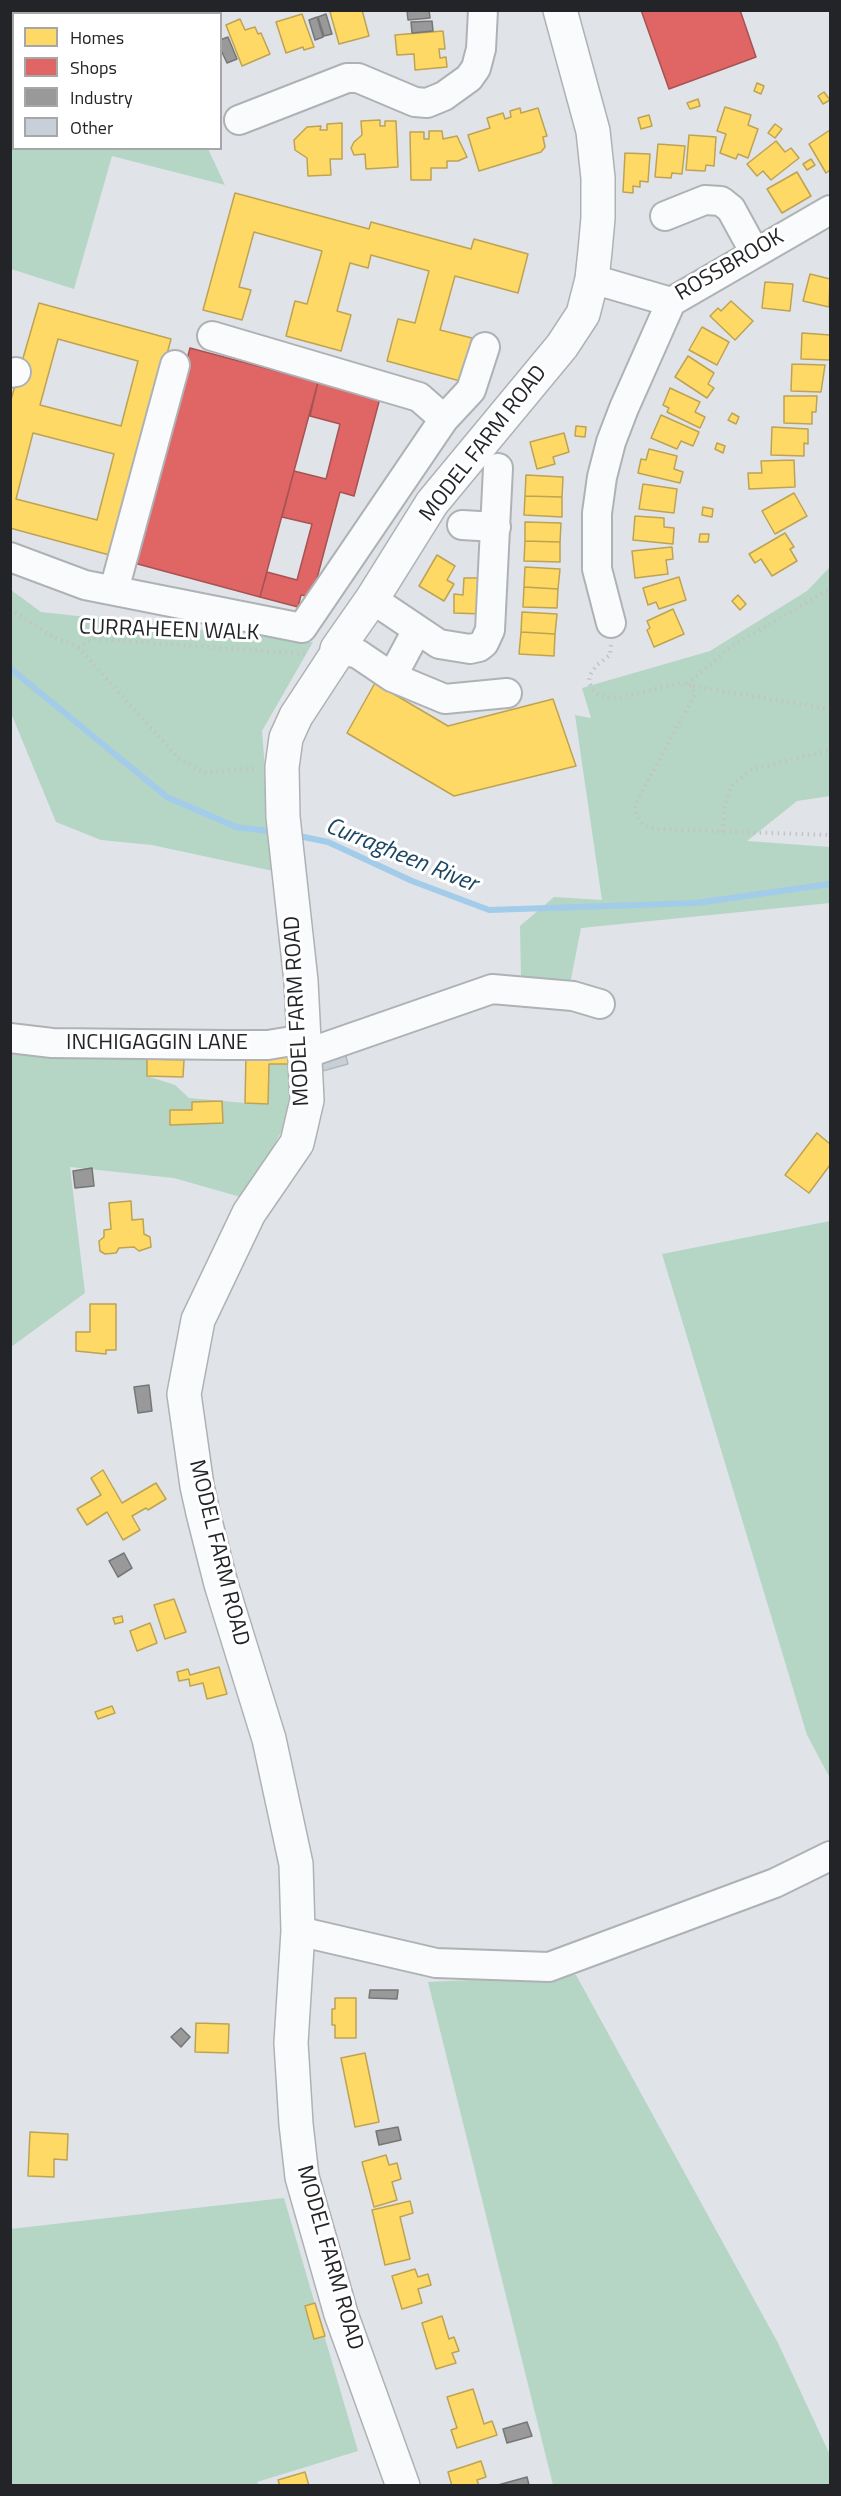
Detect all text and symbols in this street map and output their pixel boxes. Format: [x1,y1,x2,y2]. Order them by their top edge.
legend [12,12,222,150]
text: Homes [70,24,124,51]
text: Shops [70,54,117,81]
text: Industry [70,84,133,111]
text: Other [70,114,113,141]
street label: ROSSBROOK [671,224,789,308]
street label: MODEL FARM ROAD [415,361,553,527]
street label: CURRAHEEN WALK [78,615,260,647]
water label: Curragheen River [321,812,481,900]
street label: MODEL FARM ROAD [280,915,316,1107]
street label: INCHIGAGGIN LANE [66,1031,248,1057]
street label: MODEL FARM ROAD [182,1457,254,1649]
street label: MODEL FARM ROAD [290,2163,368,2353]

